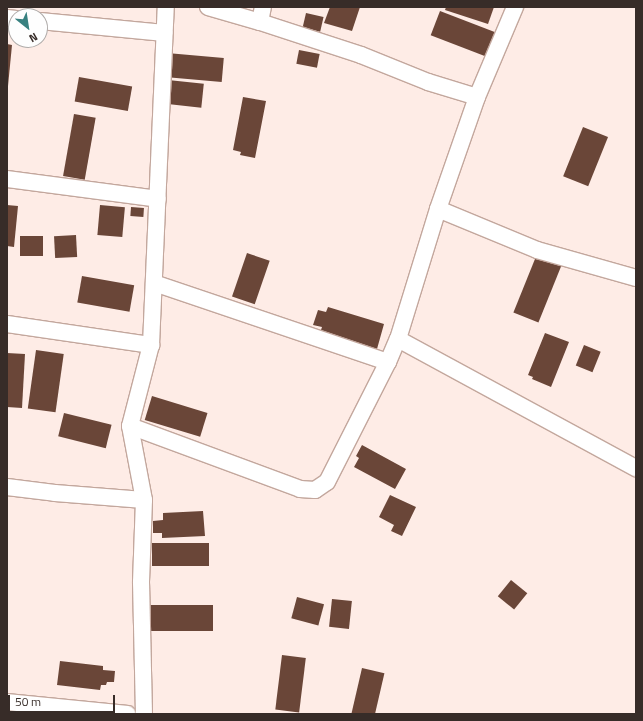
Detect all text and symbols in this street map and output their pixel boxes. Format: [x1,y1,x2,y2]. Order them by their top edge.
north arrow [8,8,48,48]
text: N [26,29,41,46]
scale bar [10,687,117,713]
text: 50 m [15,692,41,711]

